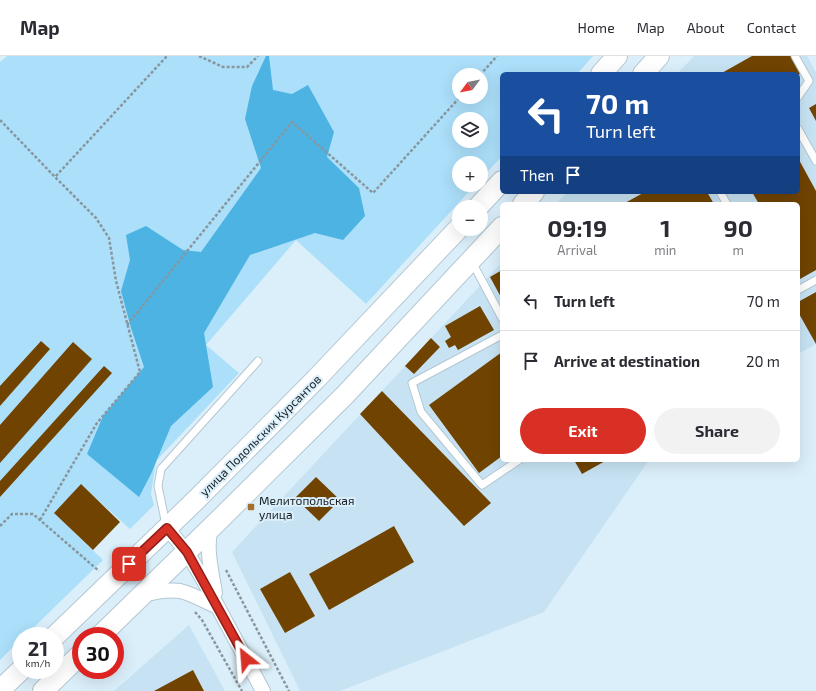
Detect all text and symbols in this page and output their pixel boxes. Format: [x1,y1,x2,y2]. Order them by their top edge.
text: Map [20,16,60,39]
text: Home [578,19,615,36]
text: Map [637,19,665,36]
text: About [687,19,725,36]
text: Contact [747,19,796,36]
north arrow [452,68,488,104]
map controls [452,68,488,236]
text: 70 m [586,86,649,120]
icon: left [520,88,572,140]
button: layers [452,112,488,148]
text: Turn left [586,120,656,142]
button: + [452,156,488,192]
icon: arrive [562,164,584,186]
text: Then [520,166,554,184]
button: − [452,200,488,236]
text: 09:19 [547,213,607,242]
text: 1 [660,213,671,242]
text: 90 [724,213,753,242]
text: Arrival [557,242,597,258]
text: min [654,242,676,258]
text: m [733,242,744,258]
icon: left [520,290,542,312]
text: Turn left [554,292,615,310]
text: 70 m [747,292,780,310]
icon: arrive [520,350,542,372]
text: Arrive at destination [554,352,700,370]
text: 20 m [746,352,780,370]
street label: улица Подольских Курсантов [197,372,324,499]
button: Exit [520,408,646,454]
button: Share [654,408,780,454]
place label: Мелитопольская улица [259,493,355,522]
marker: Мелитопольская улица [246,502,256,512]
pin [112,547,146,581]
icon: arrive [118,553,140,575]
speed limit sign: 30 [72,627,124,679]
text: 21 [28,636,48,660]
position arrow [225,638,267,680]
text: km/h [26,657,50,669]

